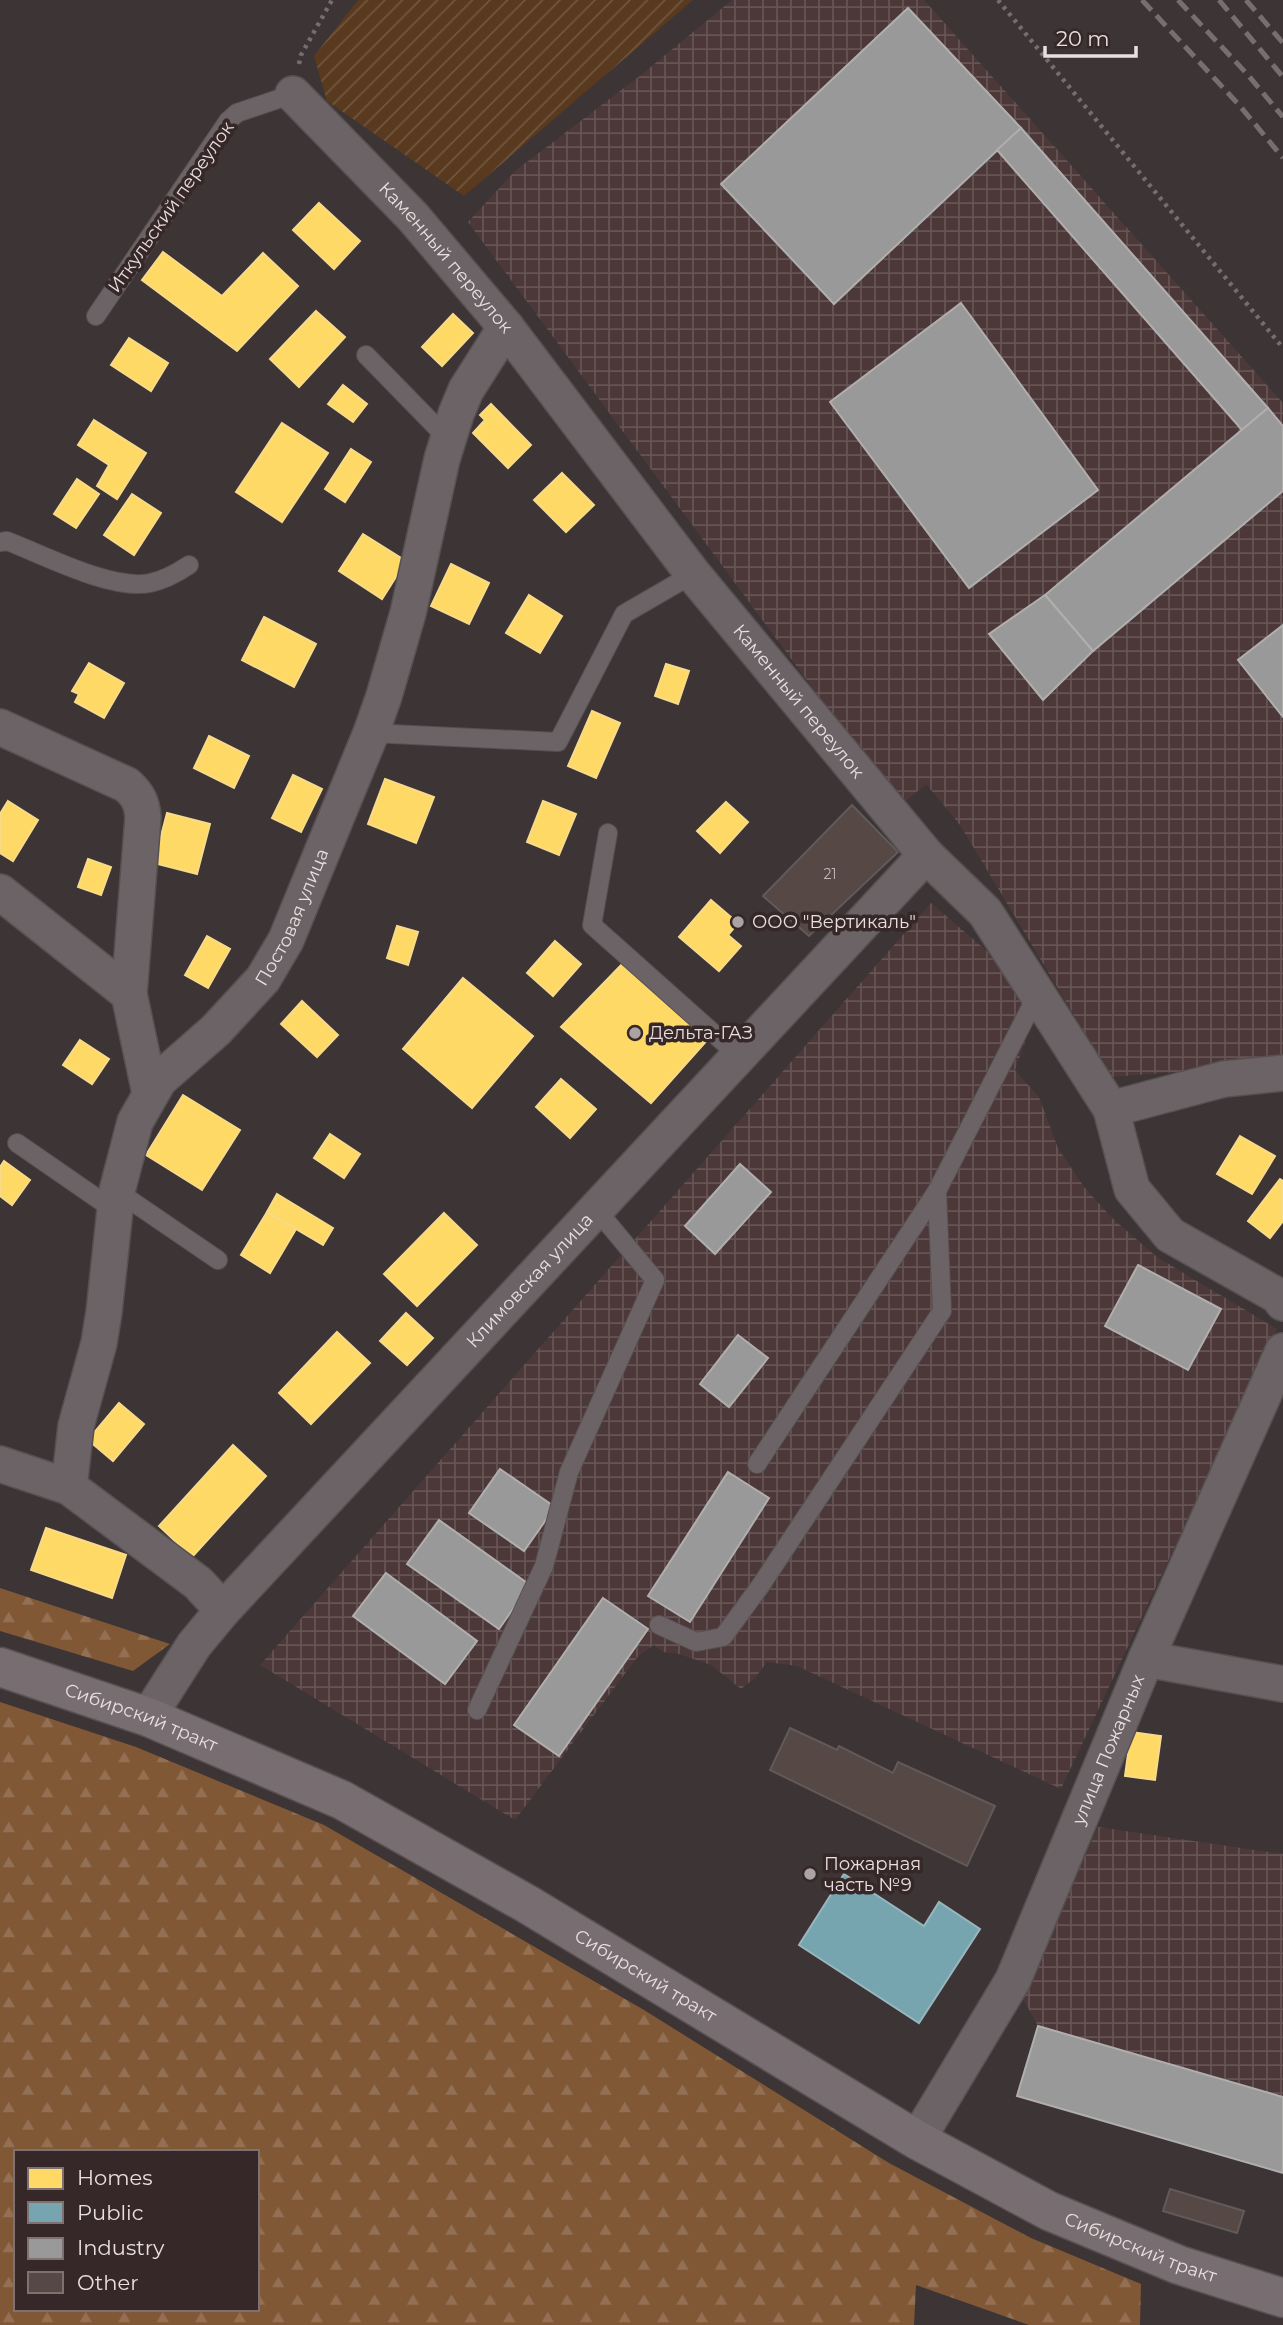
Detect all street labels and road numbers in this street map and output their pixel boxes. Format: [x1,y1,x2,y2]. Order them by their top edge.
street label: Иткульский переулок [103,117,239,297]
street label: Каменный переулок [374,177,518,338]
street label: Каменный переулок [728,620,869,783]
street label: Постовая улица [250,845,333,990]
street label: Климовская улица [462,1209,598,1352]
street label: улица Пожарных [1067,1671,1150,1829]
street label: Сибирский тракт [62,1679,222,1757]
street label: Сибирский тракт [570,1924,721,2027]
street label: Сибирский тракт [1061,2208,1220,2287]

